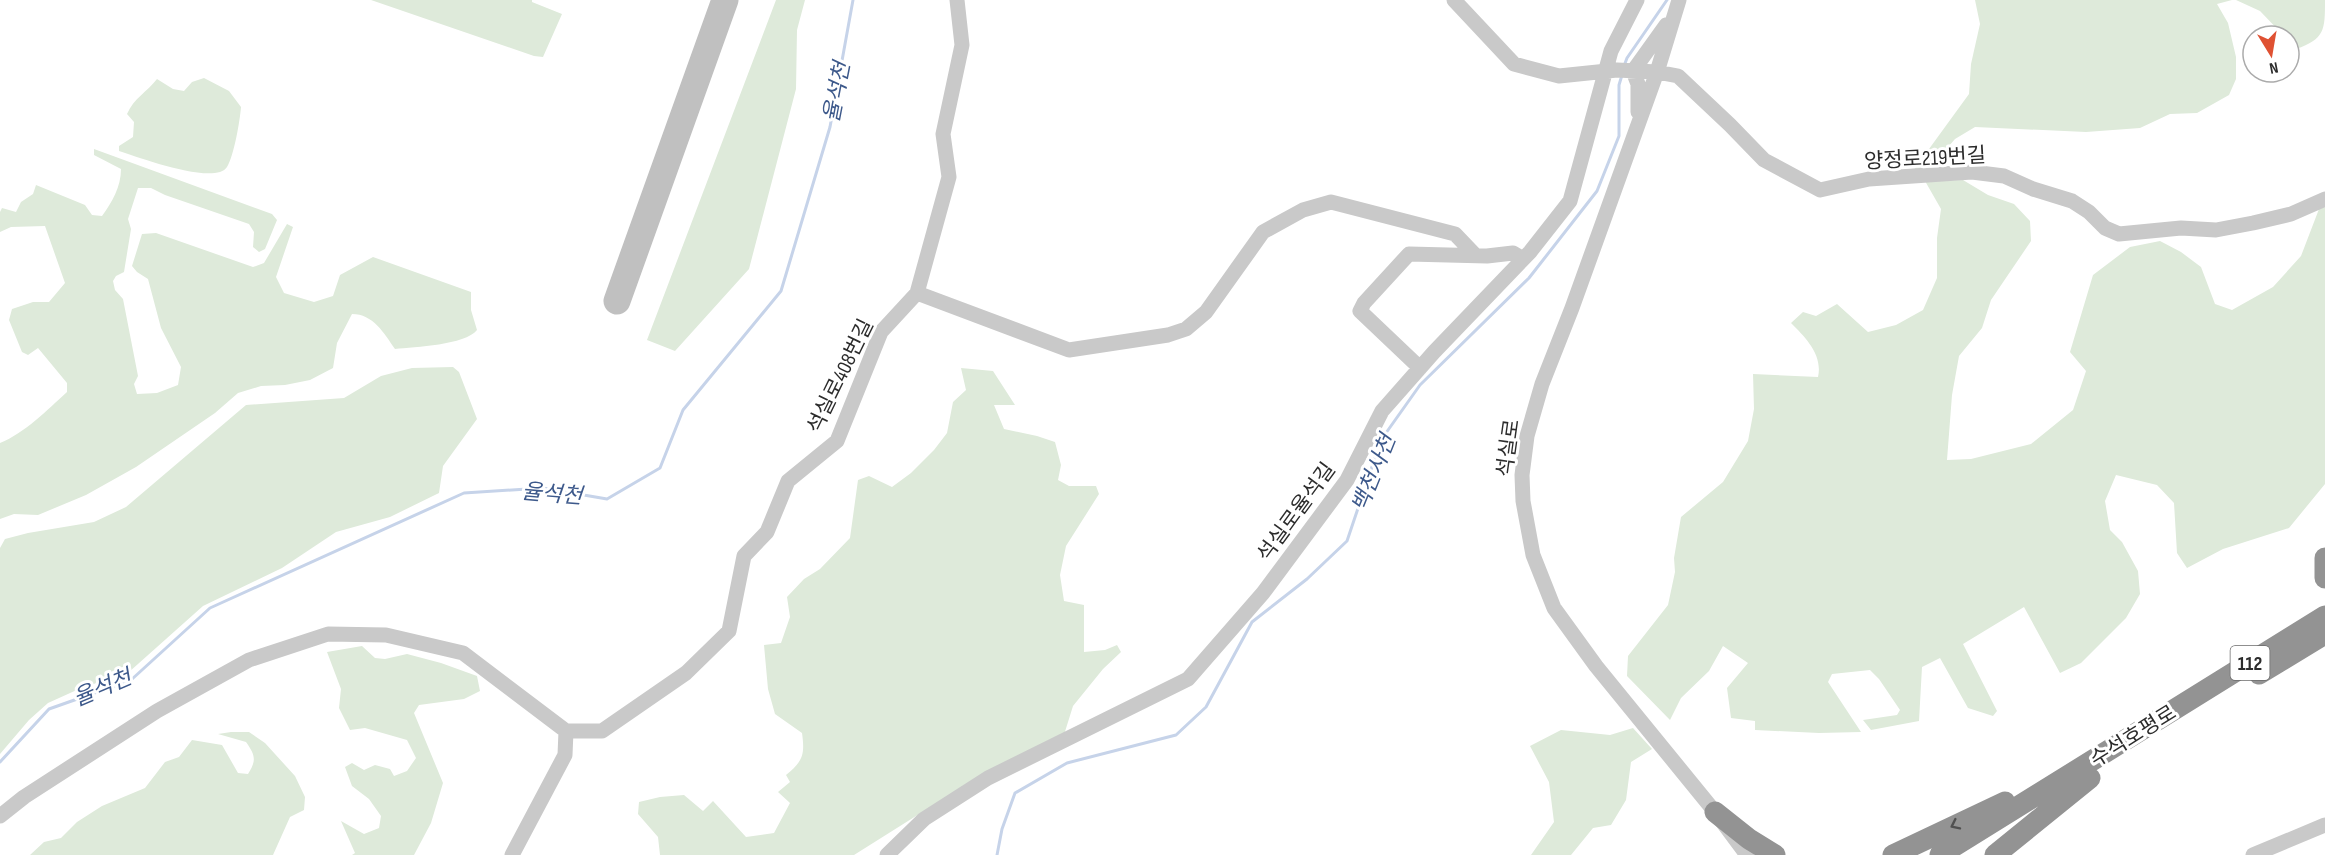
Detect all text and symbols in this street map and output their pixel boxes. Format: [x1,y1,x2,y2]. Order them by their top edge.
north arrow [2241,24,2301,84]
water label: 율석천 [818,57,857,125]
text: N [2268,57,2280,77]
street label: 양정로219번길 [1863,143,1987,174]
street label: 석실로408번길 [802,315,879,437]
street label: 석실로 [1492,418,1525,479]
water label: 백천사천 [1347,428,1403,516]
street label: 석실로율석길 [1252,458,1341,567]
water label: 율석천 [520,478,586,511]
road number: 112 [2230,646,2270,680]
water label: 율석천 [69,663,138,713]
street label: 수석호평로 [2086,700,2181,773]
one-way arrow [1951,818,1962,829]

